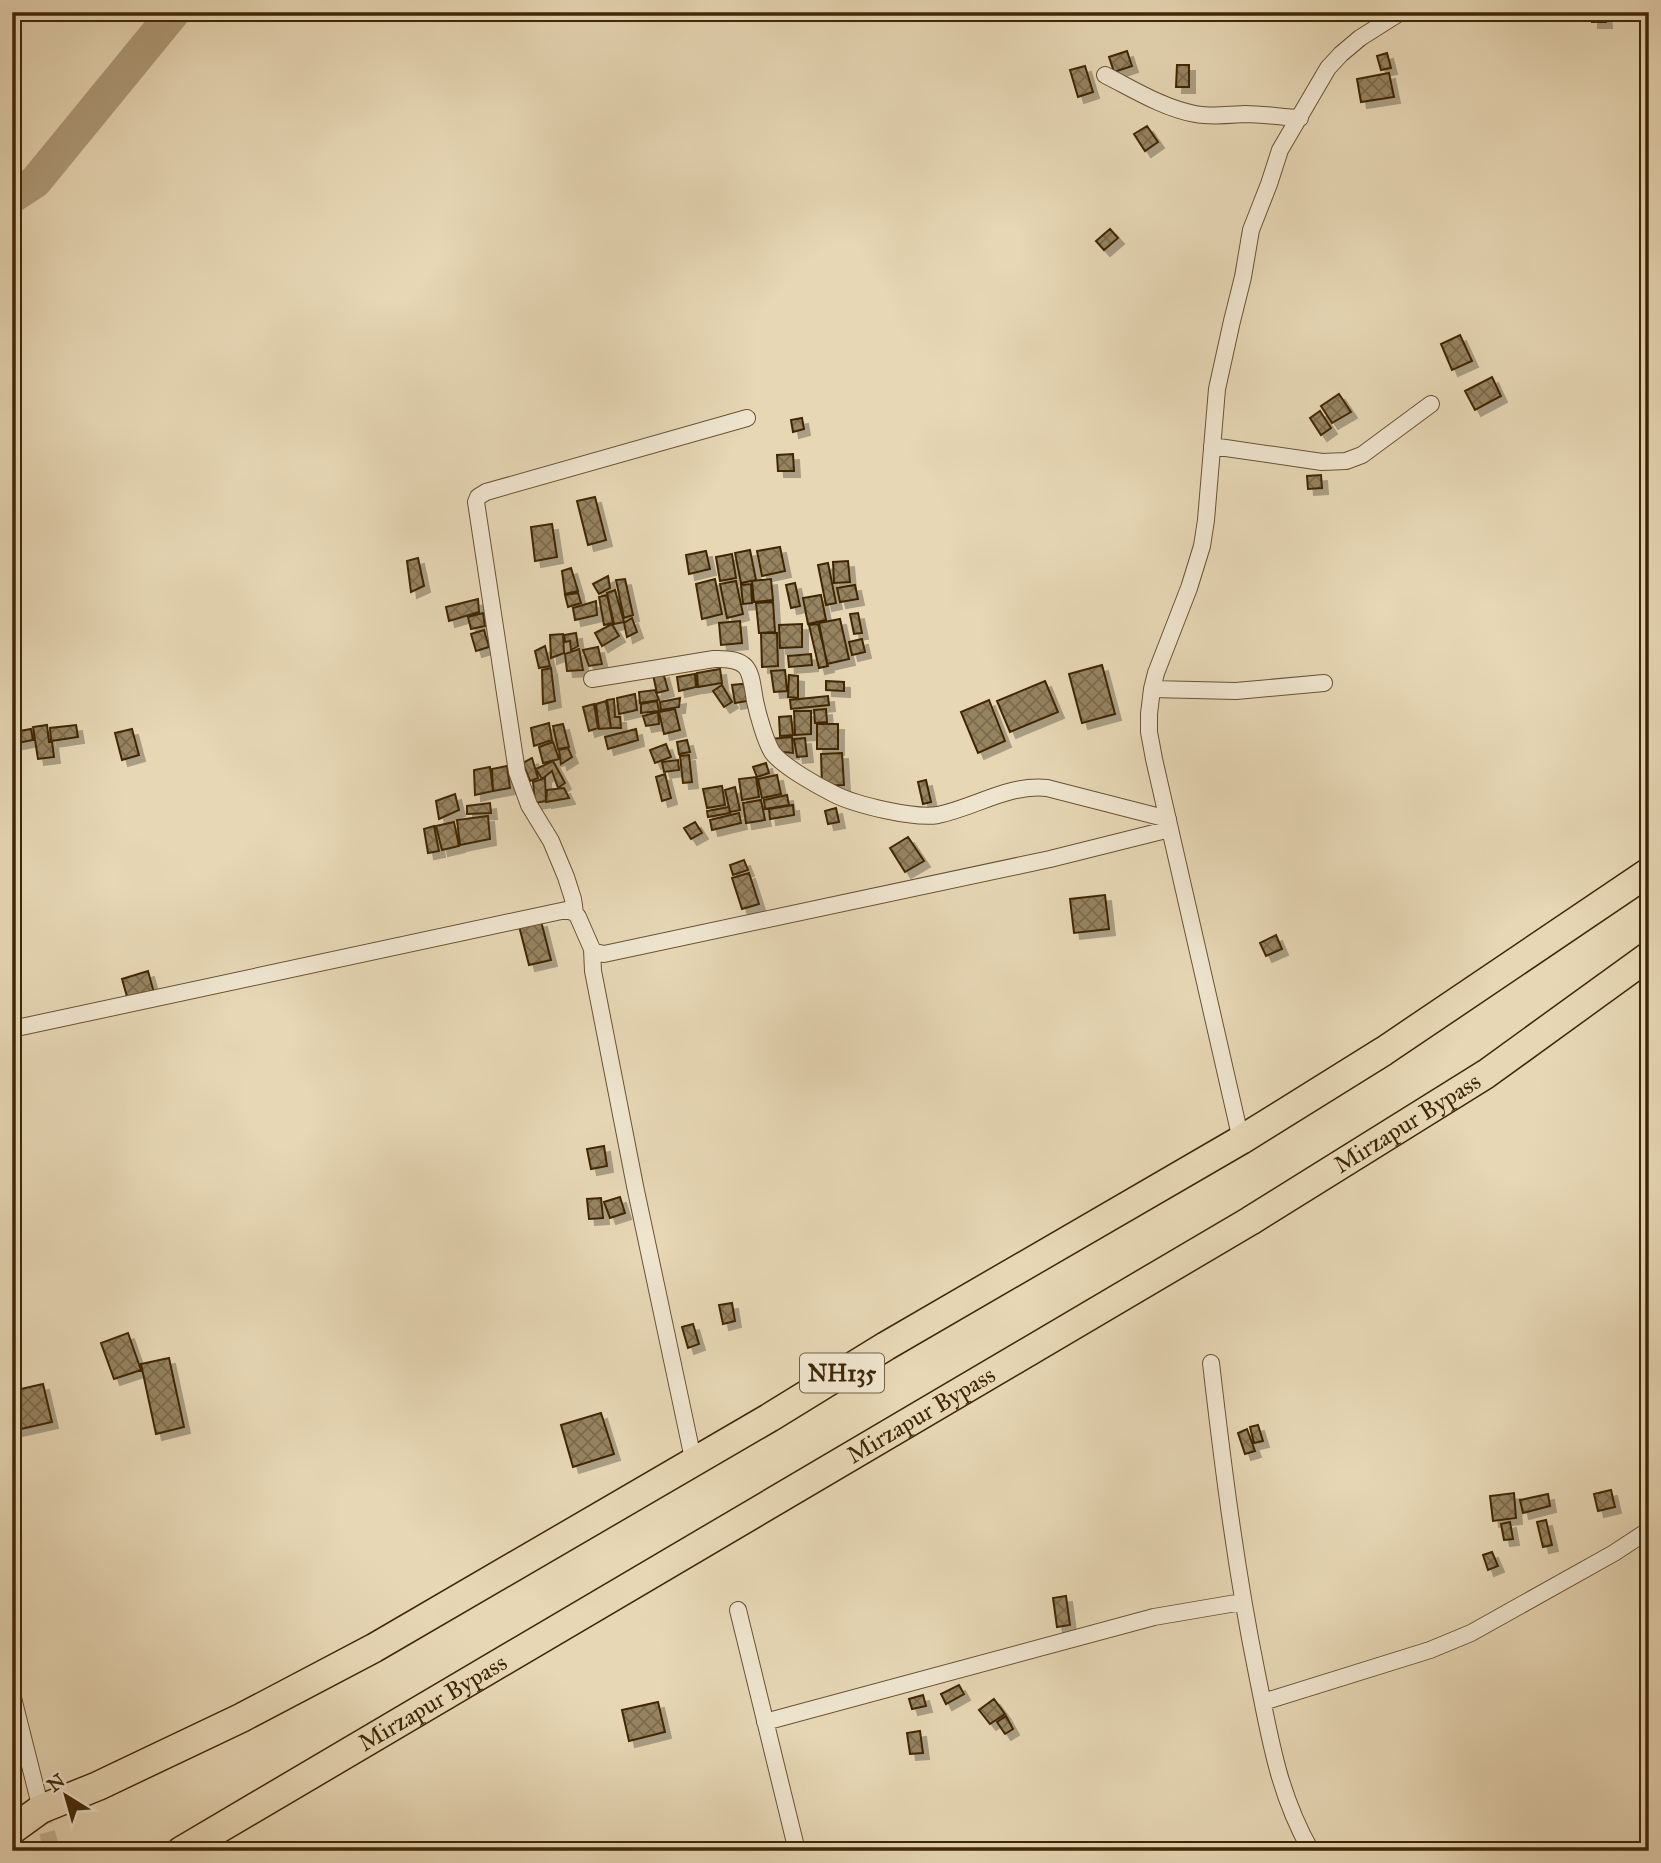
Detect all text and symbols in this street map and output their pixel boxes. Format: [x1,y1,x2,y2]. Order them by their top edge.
street label: Mirzapur Bypass [1328,1066,1486,1180]
road number: NH135 [800,1354,884,1392]
street label: Mirzapur Bypass [841,1359,1001,1470]
street label: Mirzapur Bypass [353,1647,512,1758]
north arrow [32,1762,102,1832]
text: N [43,1769,69,1797]

